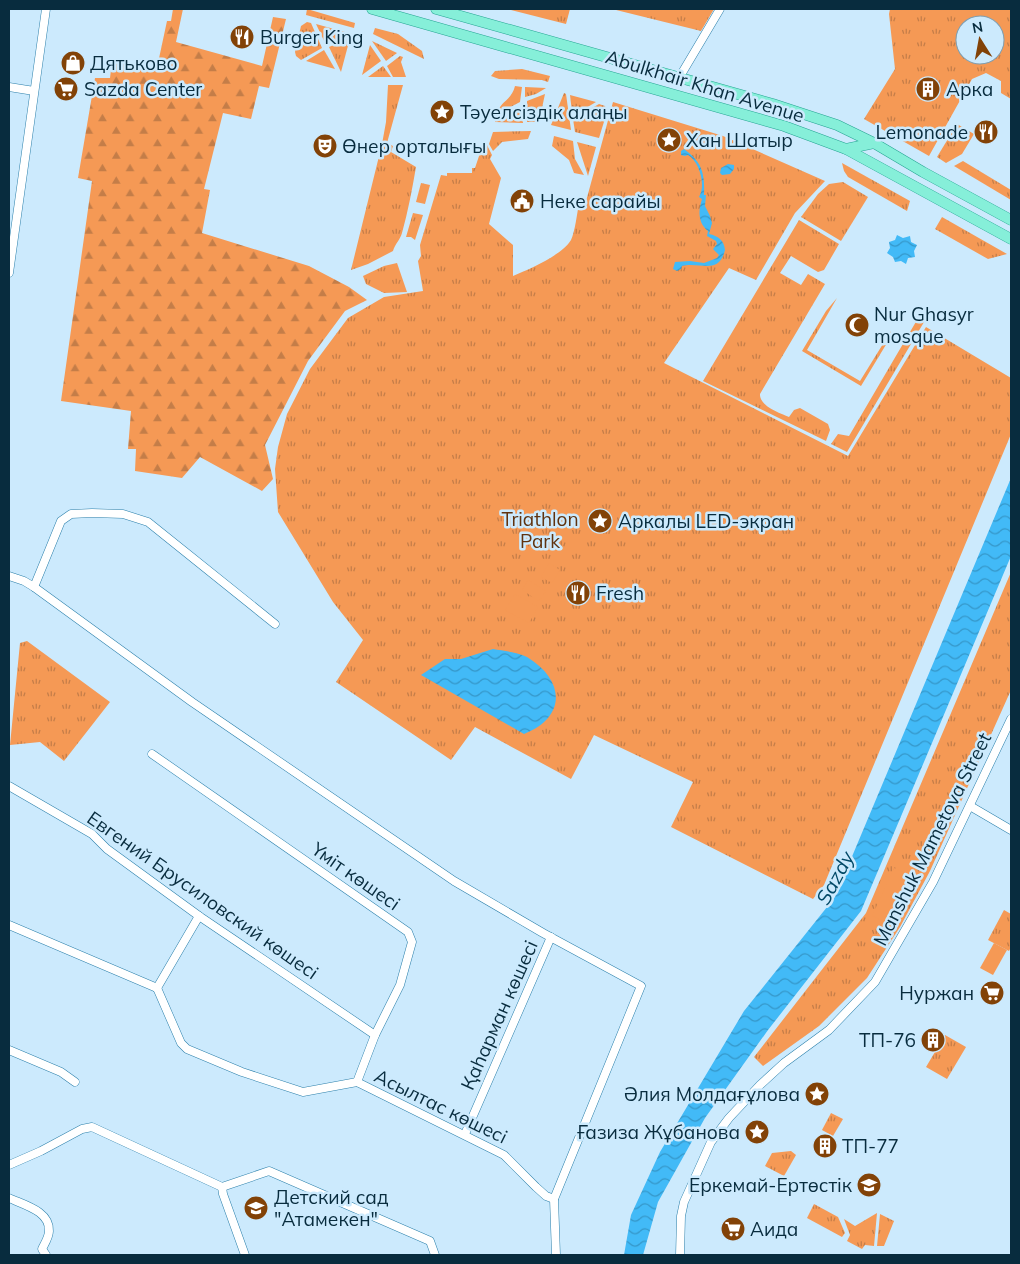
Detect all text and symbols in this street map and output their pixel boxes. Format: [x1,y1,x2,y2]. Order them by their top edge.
north arrow [955,15,1005,65]
text: N [971,17,984,37]
restaurant icon: Burger King [229,24,255,50]
place label: Burger King [260,25,363,49]
street label: Abulkhair Khan Avenue [603,44,807,128]
shop icon: Дятьково [60,50,86,76]
place label: Дятьково [90,51,178,75]
supermarket icon: Sazda Center [53,76,79,102]
building icon: Арка [915,76,941,102]
place label: Sazda Center [84,77,202,101]
place label: Арка [946,77,993,101]
place icon: Тәуелсіздік алаңы [429,99,455,125]
place label: Тәуелсіздік алаңы [460,100,628,124]
restaurant icon: Lemonade [973,119,999,145]
place label: Lemonade [876,120,968,144]
place icon: Хан Шатыр [656,127,682,153]
place label: Хан Шатыр [686,128,793,152]
theatre icon: Өнер орталығы [312,133,338,159]
place label: Өнер орталығы [342,134,486,158]
public building icon: Неке сарайы [509,188,535,214]
place label: Неке сарайы [540,189,661,213]
place label: Nur Ghasyr mosque [874,302,974,348]
mosque icon: Nur Ghasyr mosque [844,312,870,338]
park label: Triathlon Park [501,507,579,553]
place icon: Аркалы LED-экран [587,508,613,534]
place label: Аркалы LED-экран [618,509,794,533]
restaurant icon: Fresh [565,580,591,606]
place label: Fresh [596,581,644,605]
street label: Manshuk Mametova Street [868,728,996,950]
street label: Евгений Брусиловский көшесі [83,806,323,984]
street label: Үміт көшесі [306,836,405,915]
water label: Sazdy [810,845,860,909]
street label: Қаһарман көшесі [455,936,543,1094]
supermarket icon: Нуржан [979,980,1005,1006]
place label: Нуржан [899,981,974,1005]
building icon: ТП-76 [920,1027,946,1053]
place label: ТП-76 [859,1028,916,1052]
street label: Асылтас көшесі [370,1063,512,1149]
place icon: Әлия Молдағұлова [804,1081,830,1107]
place label: Әлия Молдағұлова [624,1082,800,1106]
place icon: Ғазиза Жұбанова [744,1119,770,1145]
place label: Ғазиза Жұбанова [577,1120,740,1144]
building icon: ТП-77 [812,1133,838,1159]
place label: ТП-77 [842,1134,899,1158]
school or university icon: Еркемай-Ертөстік [856,1172,882,1198]
place label: Еркемай-Ертөстік [689,1173,853,1197]
place label: Детский сад "Атамекен" [274,1185,389,1231]
school or university icon: Детский сад "Атамекен" [243,1195,269,1221]
supermarket icon: Аида [720,1216,746,1242]
place label: Аида [750,1217,798,1241]

